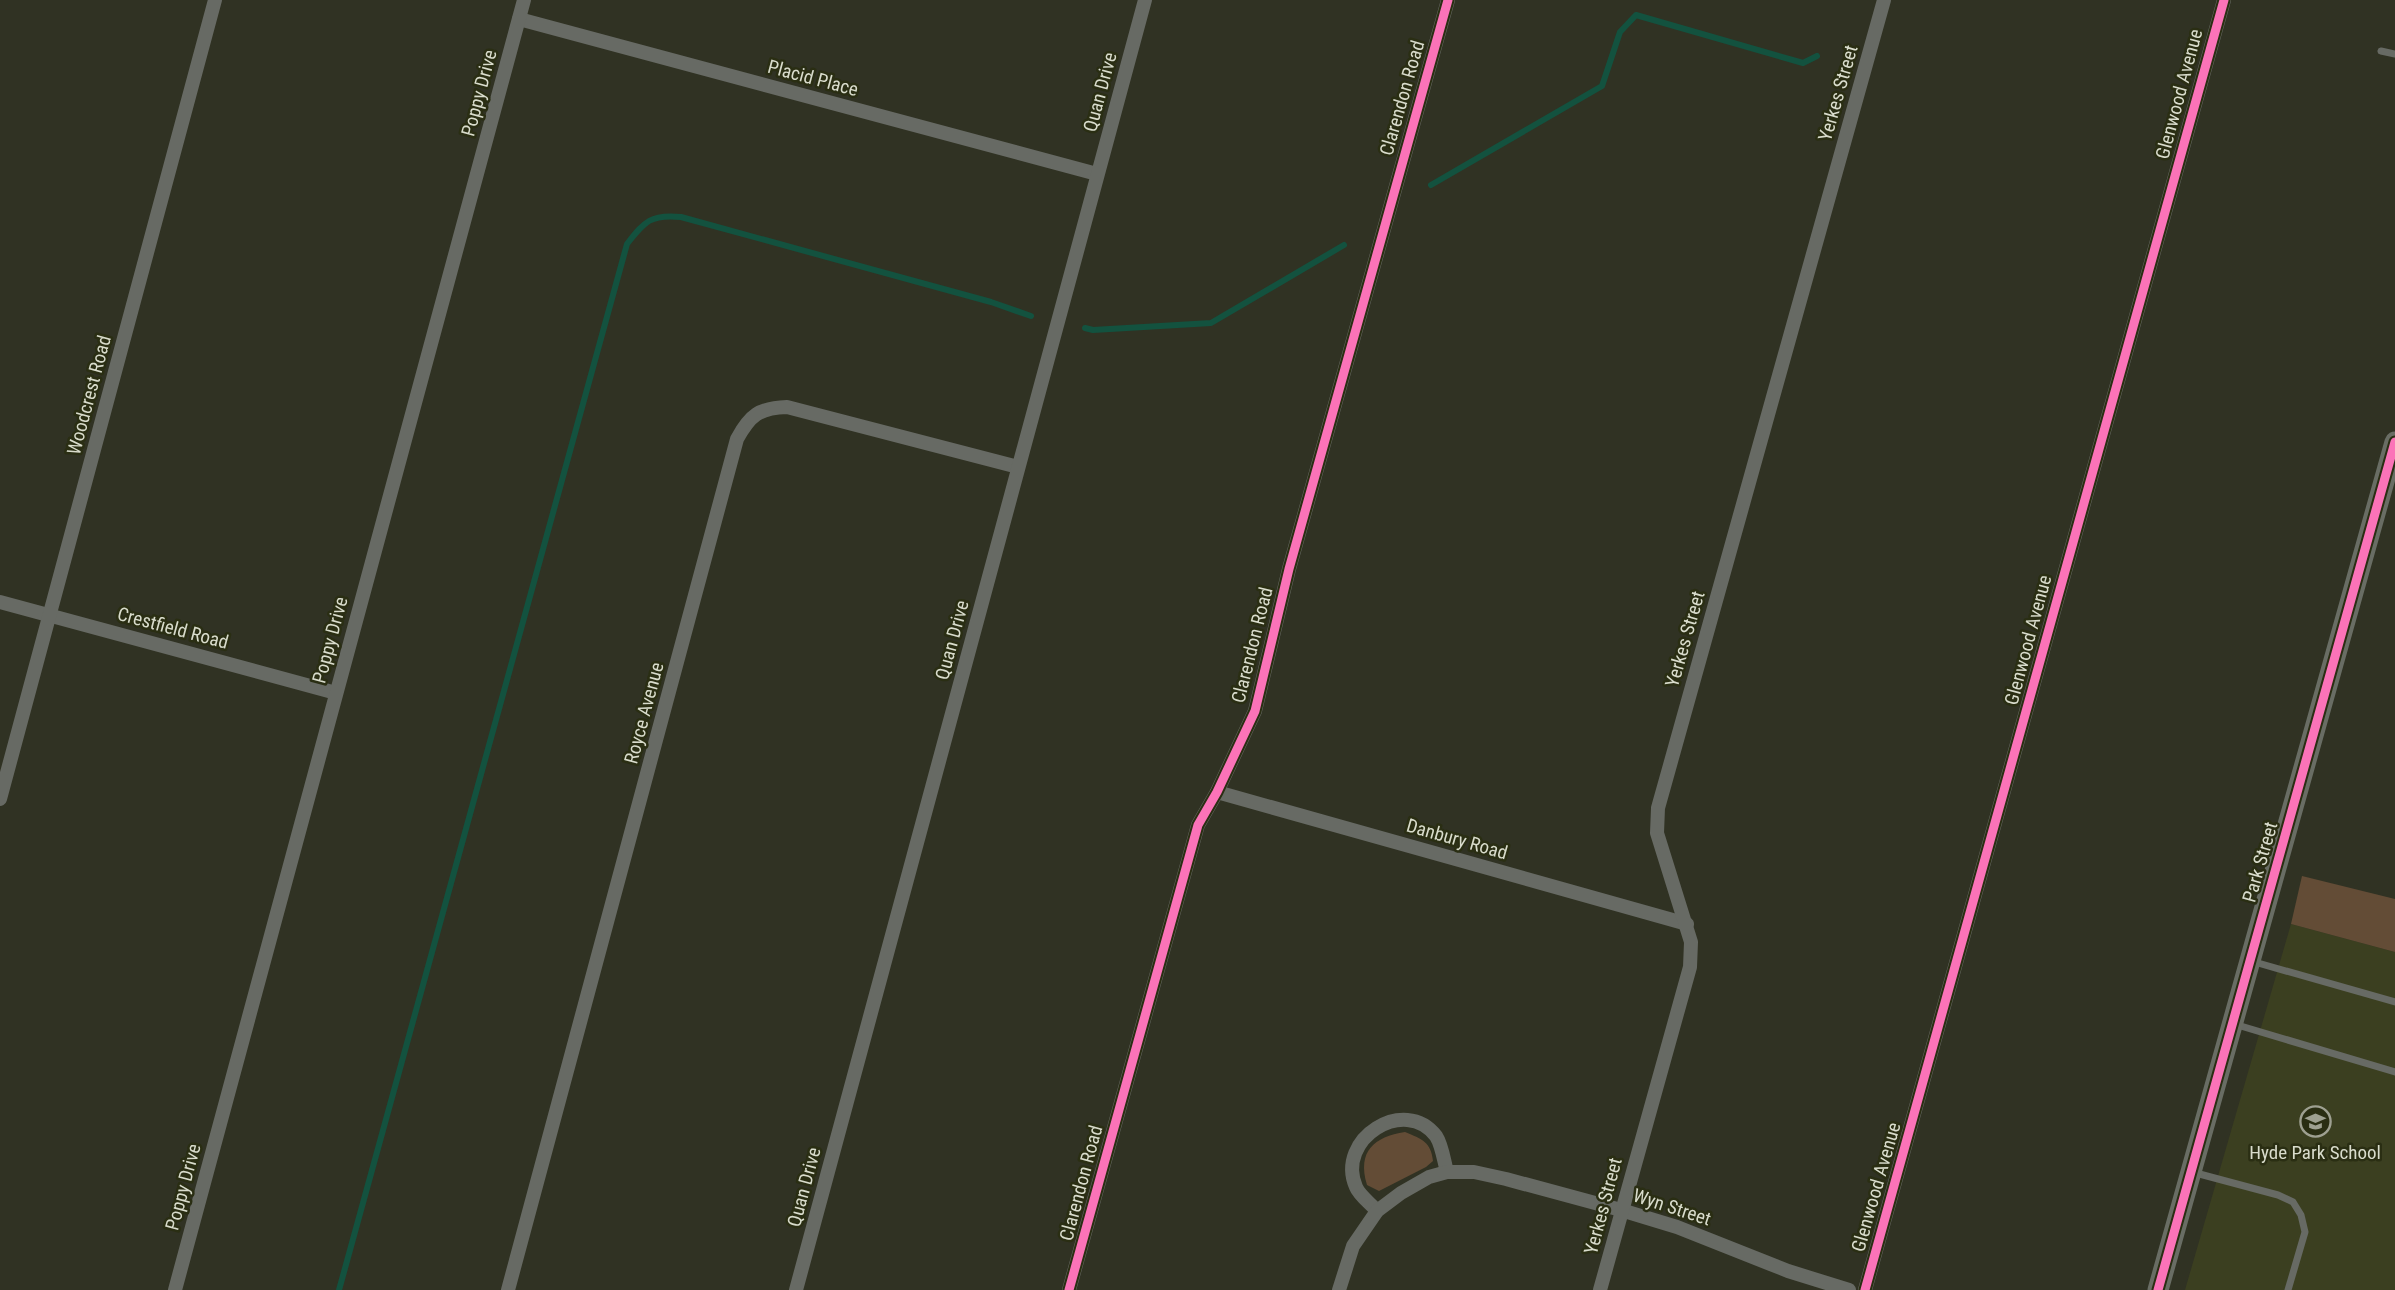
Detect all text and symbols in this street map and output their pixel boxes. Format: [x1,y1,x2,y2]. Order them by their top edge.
street label: Glenwood Avenue [2151,26,2207,162]
street label: Clarendon Road [1375,38,1429,158]
street label: Yerkes Street [1813,42,1863,144]
street label: Poppy Drive [456,47,502,139]
street label: Quan Drive [1078,50,1122,134]
street label: Placid Place [765,55,861,101]
street label: Woodcrest Road [62,333,116,457]
street label: Glenwood Avenue [2000,572,2056,708]
street label: Clarendon Road [1226,585,1278,705]
street label: Yerkes Street [1660,588,1710,690]
street label: Poppy Drive [307,594,353,686]
street label: Quan Drive [930,598,974,682]
street label: Crestfield Road [115,602,231,654]
street label: Royce Avenue [619,660,669,766]
street label: Danbury Road [1404,814,1510,864]
street label: Park Street [2238,819,2282,905]
school or university icon: Hyde Park School [2298,1104,2332,1138]
street label: Glenwood Avenue [1847,1120,1905,1254]
street label: Clarendon Road [1055,1123,1107,1243]
street label: Poppy Drive [160,1141,206,1233]
place label: Hyde Park School [2249,1141,2381,1164]
street label: Quan Drive [782,1145,826,1229]
street label: Yerkes Street [1579,1155,1627,1257]
street label: Wyn Street [1630,1184,1714,1230]

